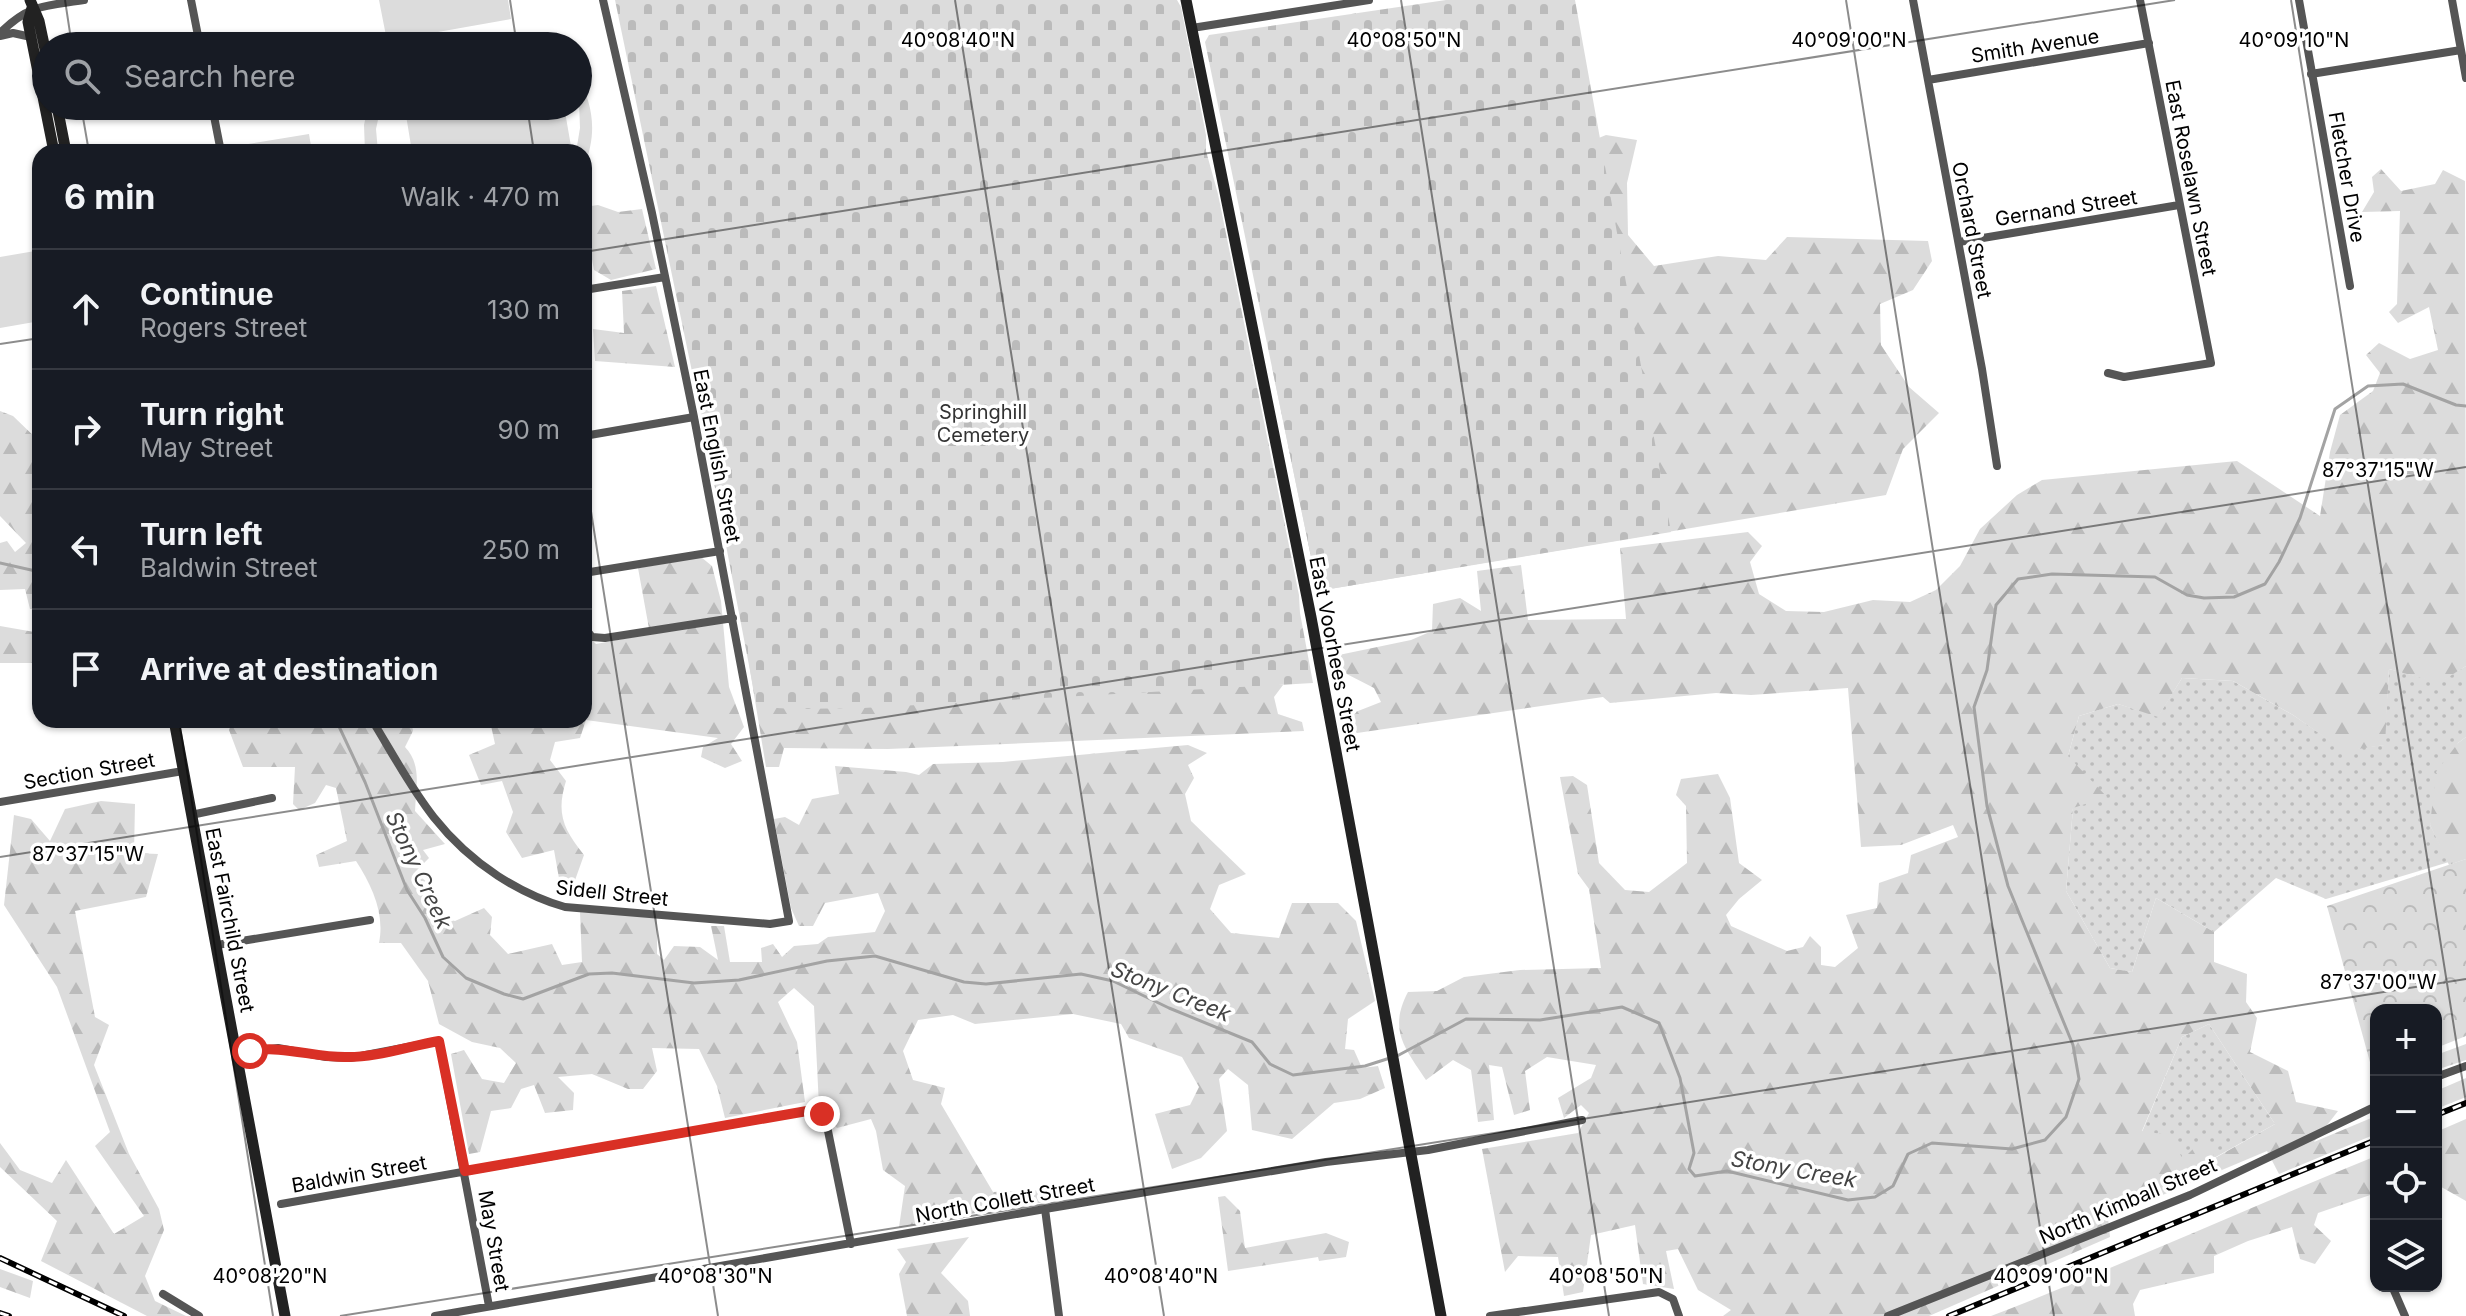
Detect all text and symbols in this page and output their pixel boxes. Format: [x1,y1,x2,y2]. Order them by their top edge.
street label: Smith Avenue [1969,24,2101,68]
text: 40°08'40"N [901,28,1015,52]
text: 40°08'50"N [1347,28,1461,52]
text: 40°09'00"N [1791,28,1907,52]
text: 40°09'10"N [2239,28,2349,52]
search box [32,32,592,120]
icon: search [60,54,104,98]
text: Search here [124,58,296,94]
street label: East Roselawn Street [2160,78,2222,278]
street label: Fletcher Drive [2324,110,2370,244]
street label: Orchard Street [1947,160,1997,301]
text: 6 min [64,176,156,217]
text: Walk · 470 m [401,181,560,212]
street label: Gernand Street [1993,185,2139,231]
text: Continue [140,276,274,312]
icon: ahead [64,287,108,331]
text: 130 m [487,294,560,325]
text: Rogers Street [140,312,307,343]
street label: East English Street [688,367,746,545]
text: Turn right [140,396,284,432]
park label: Springhill Cemetery [937,400,1029,447]
icon: right [64,407,108,451]
text: 90 m [497,414,560,445]
text: May Street [140,432,273,463]
text: 87°37'15"W [2322,458,2434,482]
text: Turn left [140,516,262,552]
icon: left [64,527,108,571]
text: 250 m [482,534,560,565]
text: Baldwin Street [140,552,317,583]
street label: East Voorhees Street [1304,554,1366,754]
icon: arrive [64,647,108,691]
text: Arrive at destination [140,651,438,687]
street label: Section Street [21,748,157,794]
water label: Stony Creek [380,807,458,934]
street label: East Fairchild Street [200,826,260,1015]
text: 87°37'15"W [32,842,144,866]
street label: Sidell Street [554,875,670,911]
water label: Stony Creek [1107,955,1236,1027]
text: 87°37'00"W [2320,970,2437,994]
map controls [2370,1004,2442,1292]
button: + [2370,1004,2442,1076]
route start [232,1033,268,1069]
button: − [2370,1076,2442,1148]
route end [804,1096,840,1132]
water label: Stony Creek [1729,1145,1860,1193]
button: locate [2370,1148,2442,1220]
street label: Baldwin Street [290,1150,429,1198]
street label: North Kimball Street [2036,1153,2221,1249]
street label: North Collett Street [914,1172,1097,1228]
street label: May Street [473,1189,515,1294]
button: layers [2370,1220,2442,1292]
text: 40°08'20"N [213,1264,327,1288]
text: 40°08'30"N [658,1264,773,1288]
text: 40°08'40"N [1104,1264,1218,1288]
text: 40°08'50"N [1549,1264,1663,1288]
text: 40°09'00"N [1993,1264,2109,1288]

